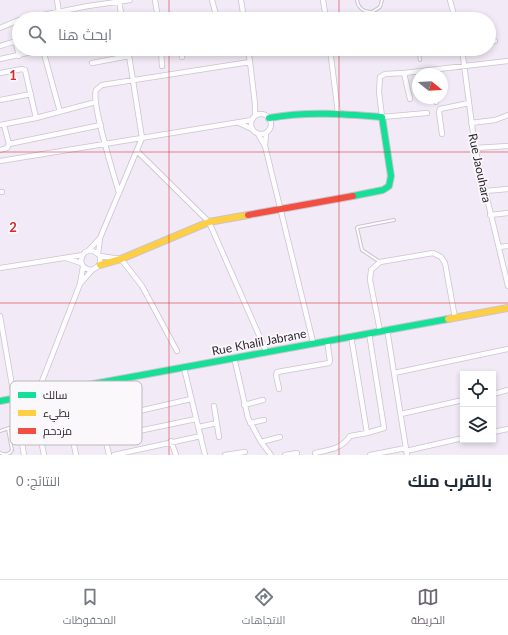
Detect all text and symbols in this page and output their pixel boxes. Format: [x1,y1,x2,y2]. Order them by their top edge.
search box [12,12,496,56]
icon: search [26,23,48,45]
text: ابحث هنا [58,25,112,43]
text: 1 [9,67,17,83]
north arrow [412,68,448,104]
street label: Rue Jaouhara [465,132,495,204]
text: 2 [9,219,17,235]
street label: Rue Khalil Jabrane [210,325,308,359]
map controls [460,371,496,443]
button: locate [460,371,496,407]
legend [10,381,142,445]
text: سالك [43,388,67,401]
text: بطيء [43,406,70,422]
button: layers [460,407,496,443]
text: مزدحم [43,424,72,439]
text: بالقرب منك [408,470,492,491]
text: النتائج: 0 [16,473,60,489]
tab: المحفوظات [63,586,116,630]
tab: الاتجاهات [242,586,285,630]
tab: الخريطة [411,586,445,630]

